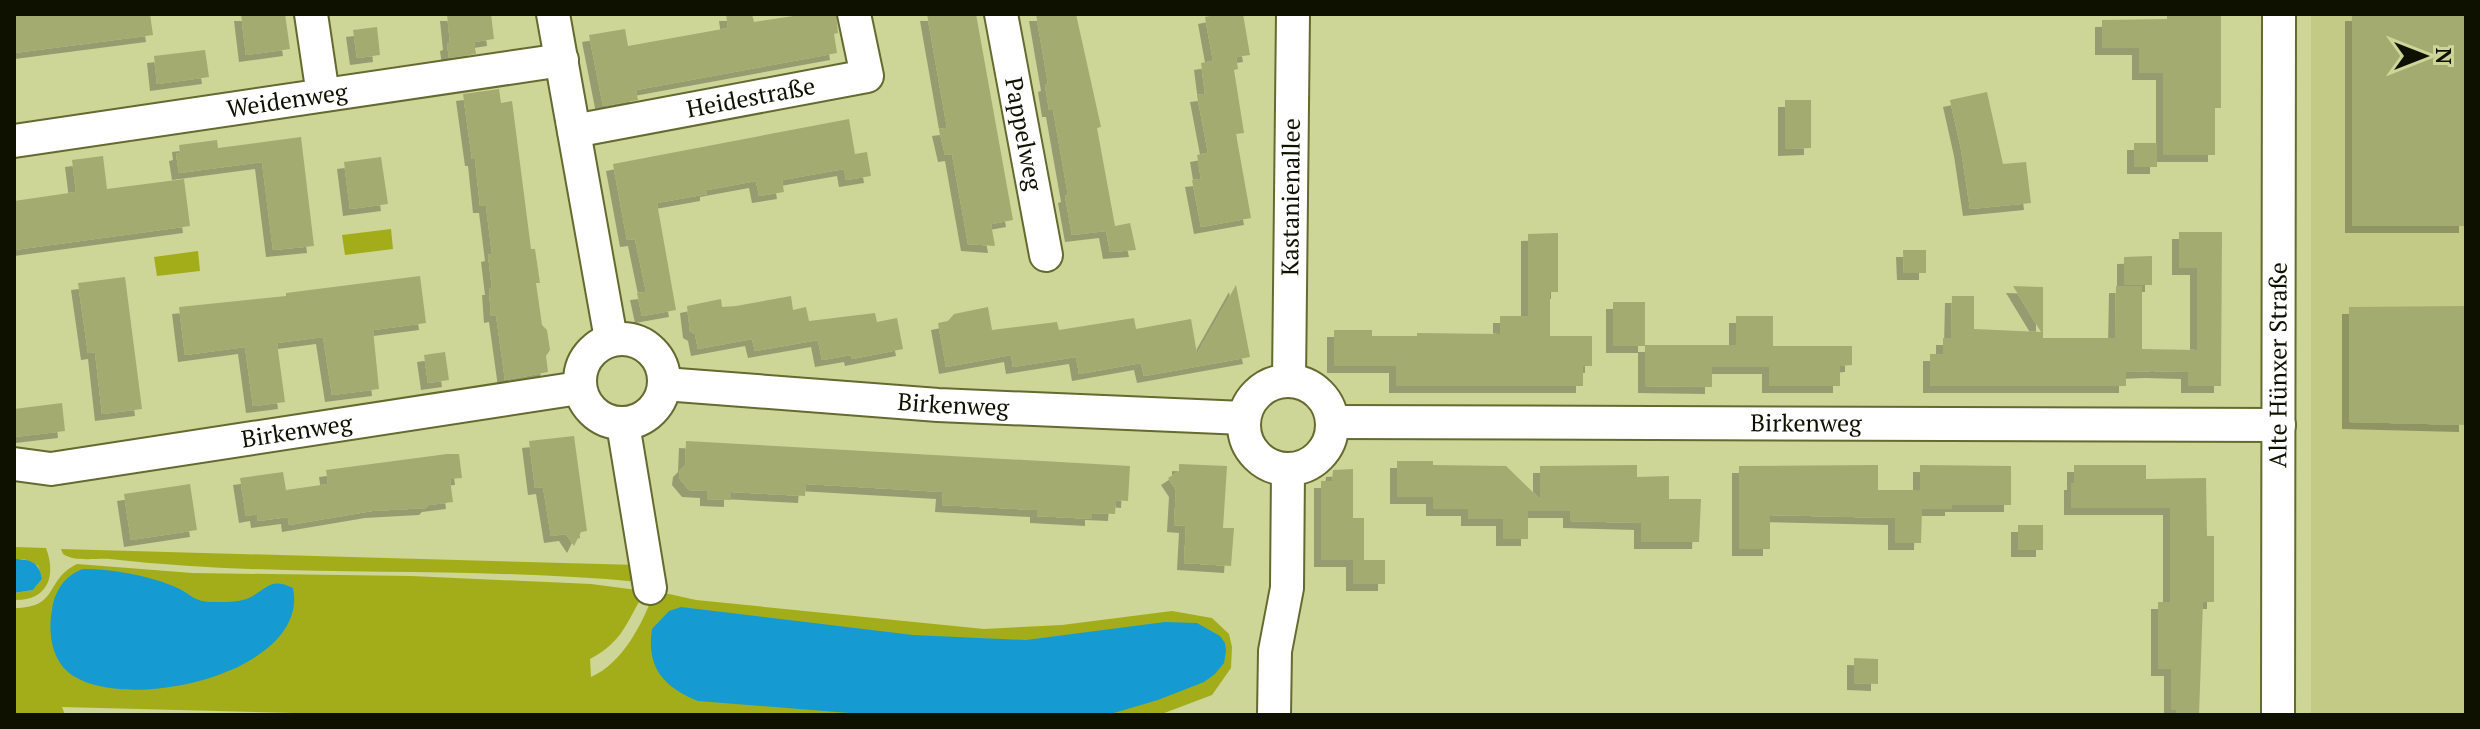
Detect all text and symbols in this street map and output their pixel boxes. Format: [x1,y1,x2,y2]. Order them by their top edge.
north arrow [2384,16,2464,96]
text: N [2430,48,2459,65]
street label: Heidestraße [684,69,818,125]
street label: Pappelweg [998,74,1051,193]
street label: Weidenweg [224,75,350,124]
street label: Kastanienallee [1273,118,1307,276]
street label: Alte Hünxer Straße [2261,262,2294,468]
street label: Birkenweg [896,385,1010,423]
street label: Birkenweg [239,406,355,455]
street label: Birkenweg [1750,406,1862,439]

